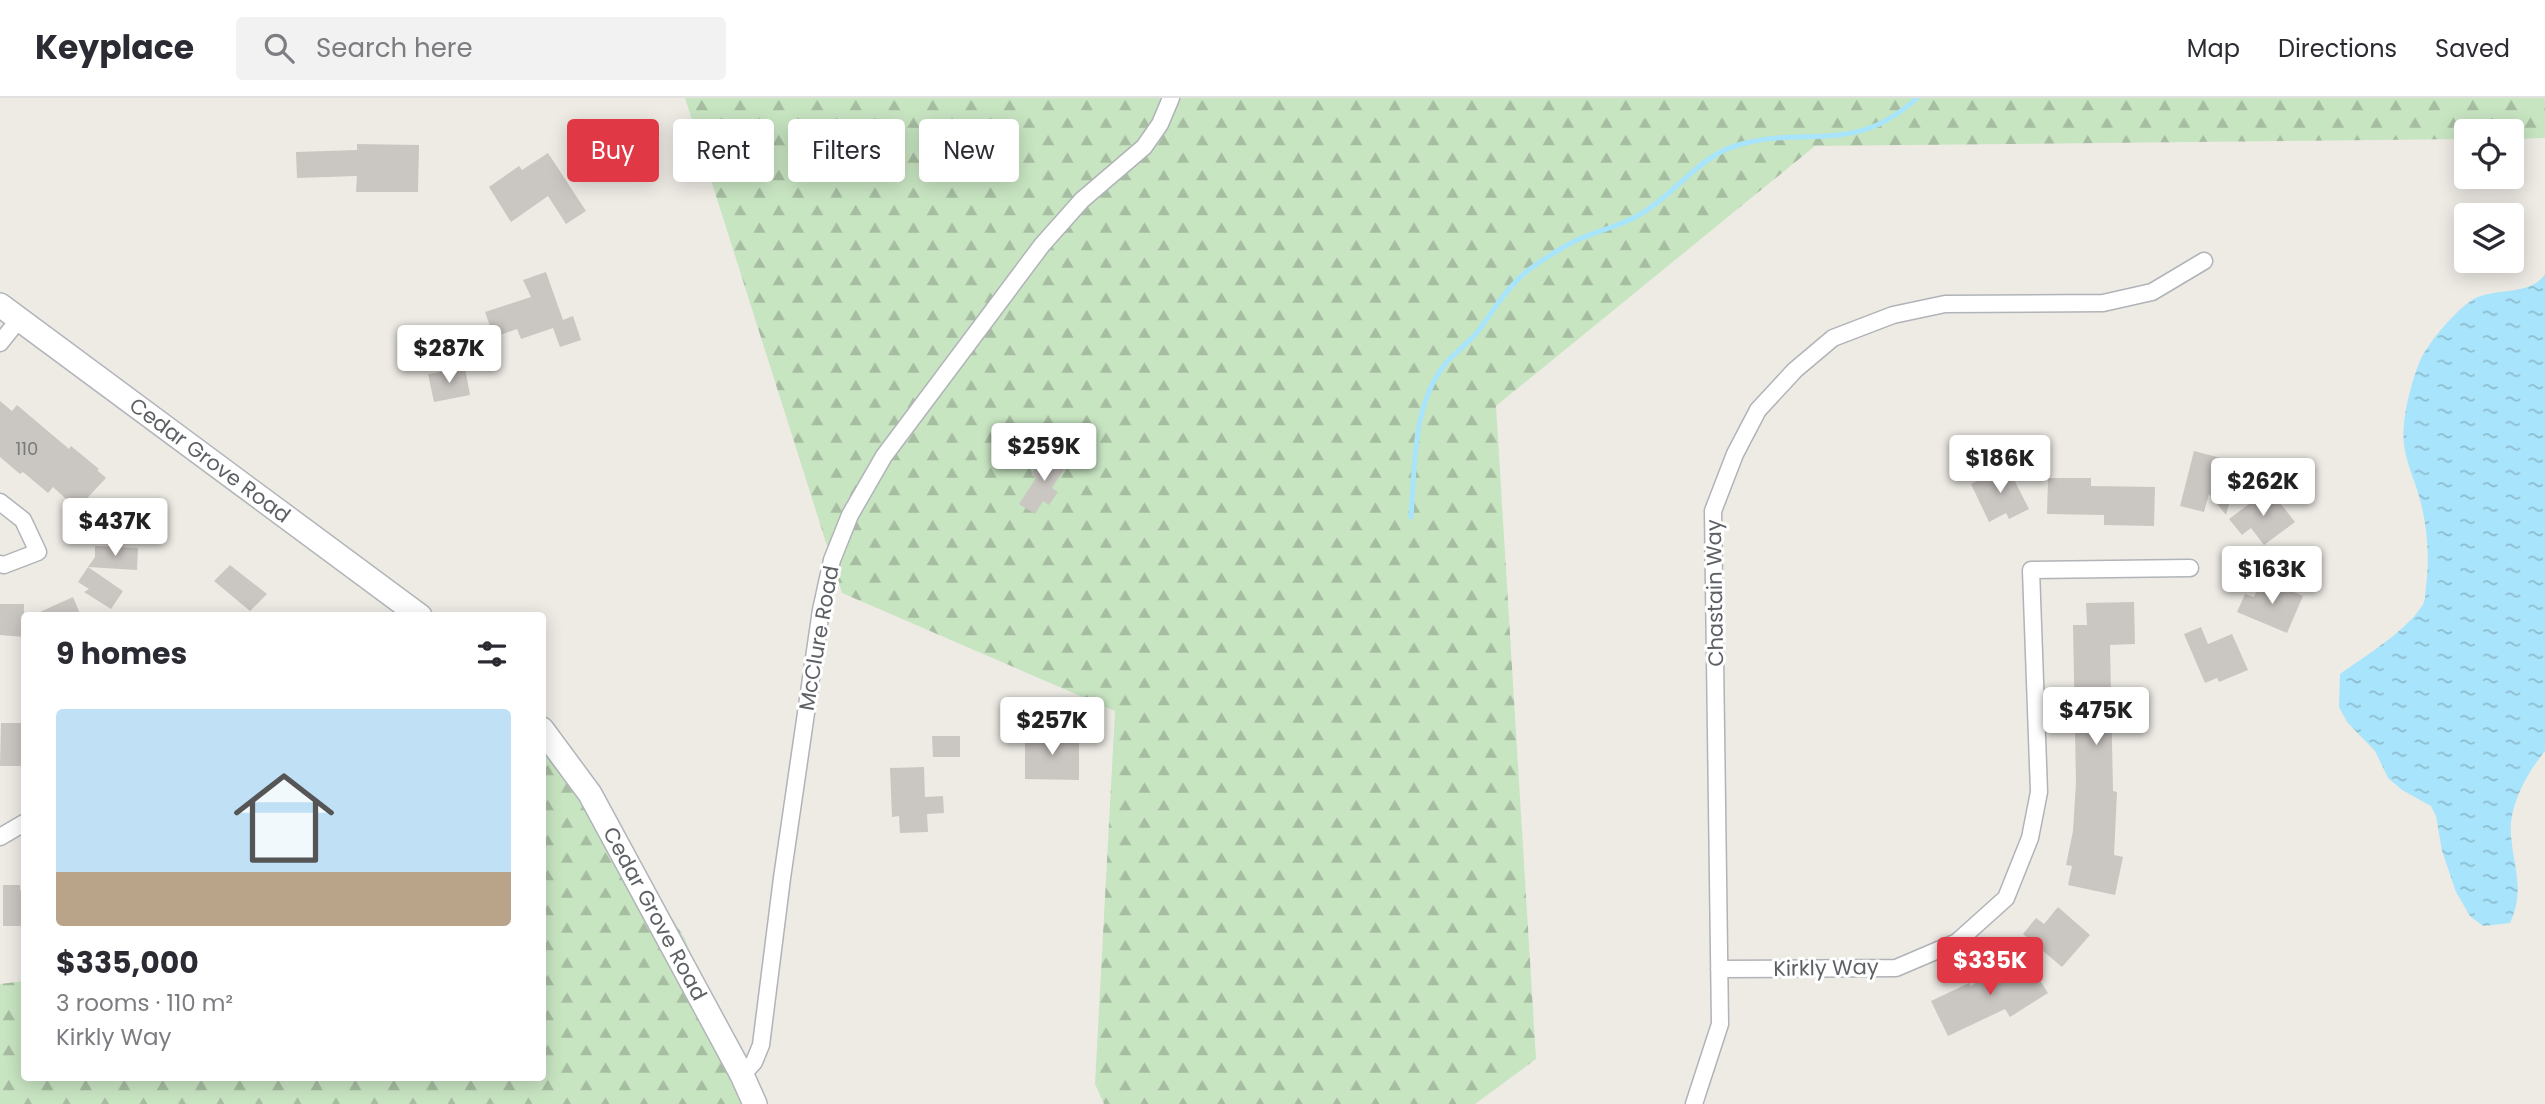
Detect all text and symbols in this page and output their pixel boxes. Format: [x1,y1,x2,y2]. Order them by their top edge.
search box [236,17,726,80]
text: Keyplace [35,24,194,71]
icon: search [260,29,298,67]
text: Search here [316,30,473,66]
text: Map [2187,32,2240,65]
text: Directions [2278,32,2397,65]
text: Saved [2435,32,2510,65]
chip: Buy [567,119,659,182]
chip: Rent [673,119,774,182]
chip: Filters [788,119,905,182]
chip: New [919,119,1019,182]
map controls [2454,119,2524,273]
button: locate [2454,119,2524,189]
button: layers [2454,203,2524,273]
pin: $287K [400,326,498,385]
text: $287K [413,332,485,364]
street label: Cedar Grove Road [124,391,297,529]
pin: $259K [995,424,1093,483]
text: $259K [1007,430,1081,462]
house number: 110 [16,436,38,461]
pin: $186K [1951,436,2049,495]
text: $186K [1965,442,2035,474]
pin: $262K [2214,458,2312,518]
text: $262K [2227,465,2299,497]
pin: $437K [66,498,164,558]
text: $437K [79,505,151,537]
street label: Chastain Way [1699,519,1730,667]
pin: $163K [2223,546,2321,606]
text: $163K [2238,553,2306,585]
street label: McClure Road [791,563,846,713]
text: 9 homes [56,632,187,675]
icon: filters [473,635,511,673]
pin: $475K [2047,688,2145,747]
text: $475K [2059,694,2133,726]
pin: $257K [1003,698,1101,757]
text: $257K [1016,704,1088,736]
icon: home [221,755,347,881]
street label: Cedar Grove Road [596,821,714,1006]
pin: $335K [1941,937,2039,997]
text: $335,000 [56,941,199,984]
text: $335K [1953,944,2027,976]
street label: Kirkly Way [1773,952,1879,983]
text: 3 rooms · 110 m² [56,987,233,1019]
text: Kirkly Way [56,1021,172,1053]

